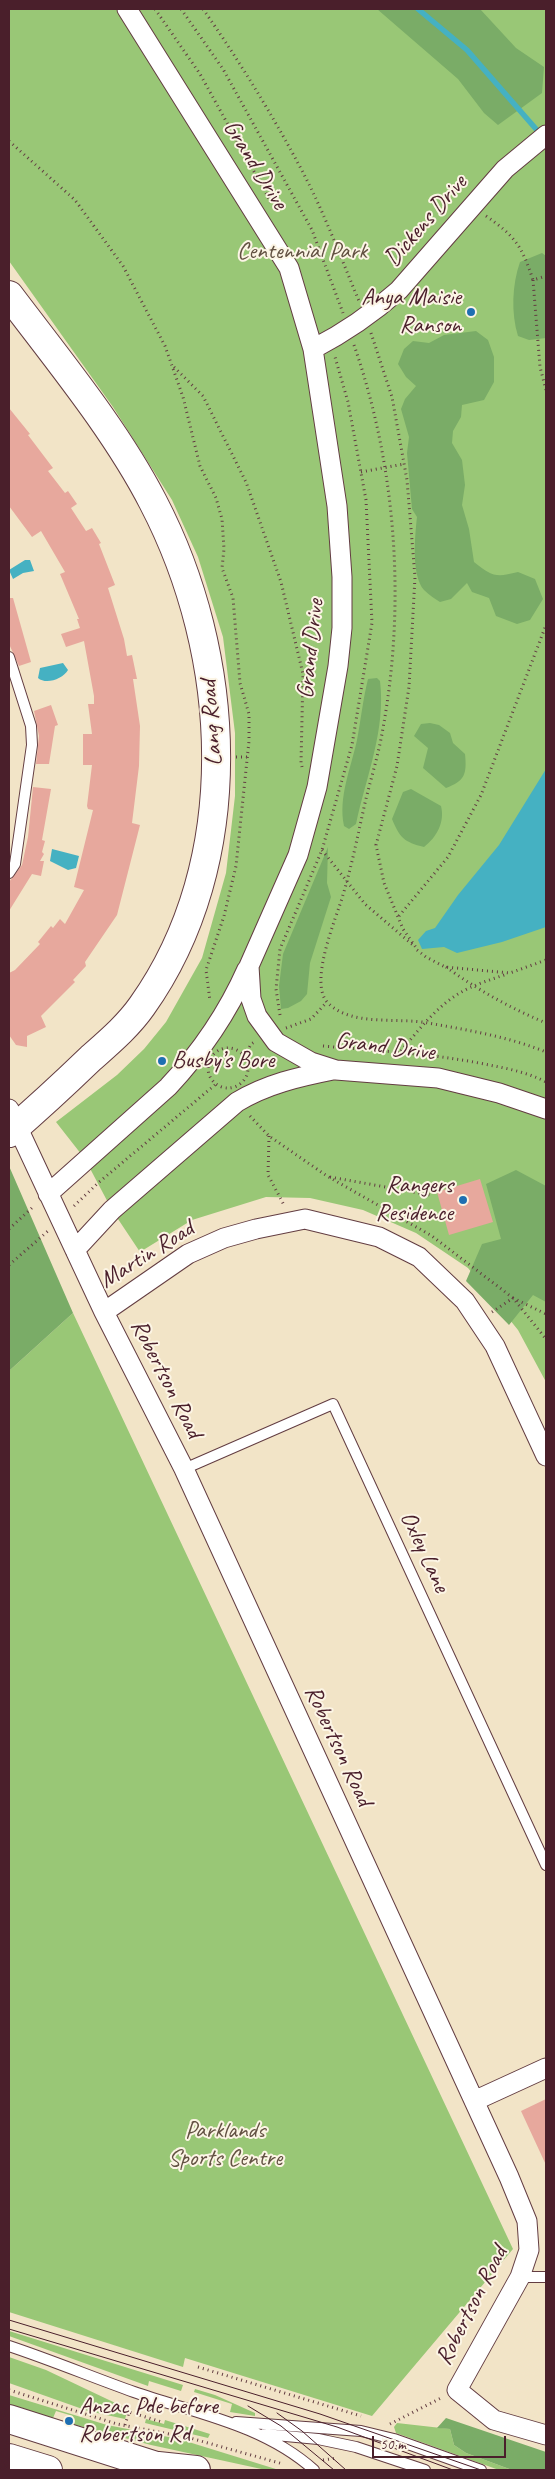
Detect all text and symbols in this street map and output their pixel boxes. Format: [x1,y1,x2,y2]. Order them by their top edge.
street label: Grand Drive [216,115,294,215]
street label: Dickens Drive [378,169,474,273]
park label: Centennial Park [237,238,367,266]
place label: Anya Maisie Ranson [361,284,461,340]
marker: Anya Maisie Ranson [465,306,477,318]
street label: Grand Drive [291,598,331,700]
street label: Lang Road [195,679,229,767]
street label: Grand Drive [334,1027,436,1067]
place label: Busby’s Bore [172,1047,274,1075]
marker: Busby’s Bore [156,1055,168,1067]
place label: Rangers Residence [376,1172,453,1228]
marker: Rangers Residence [457,1194,469,1206]
street label: Martin Road [95,1215,199,1295]
street label: Robertson Road [124,1315,208,1443]
street label: Oxley Lane [393,1507,455,1597]
street label: Robertson Road [298,1681,378,1811]
park label: Parklands Sports Centre [168,2117,282,2173]
street label: Robertson Road [430,2242,514,2370]
place label: Anzac Pde before Robertson Rd [79,2393,218,2449]
marker: Anzac Pde before Robertson Rd [63,2415,75,2427]
scale bar [375,2426,509,2458]
text: 50 m [380,2435,406,2454]

